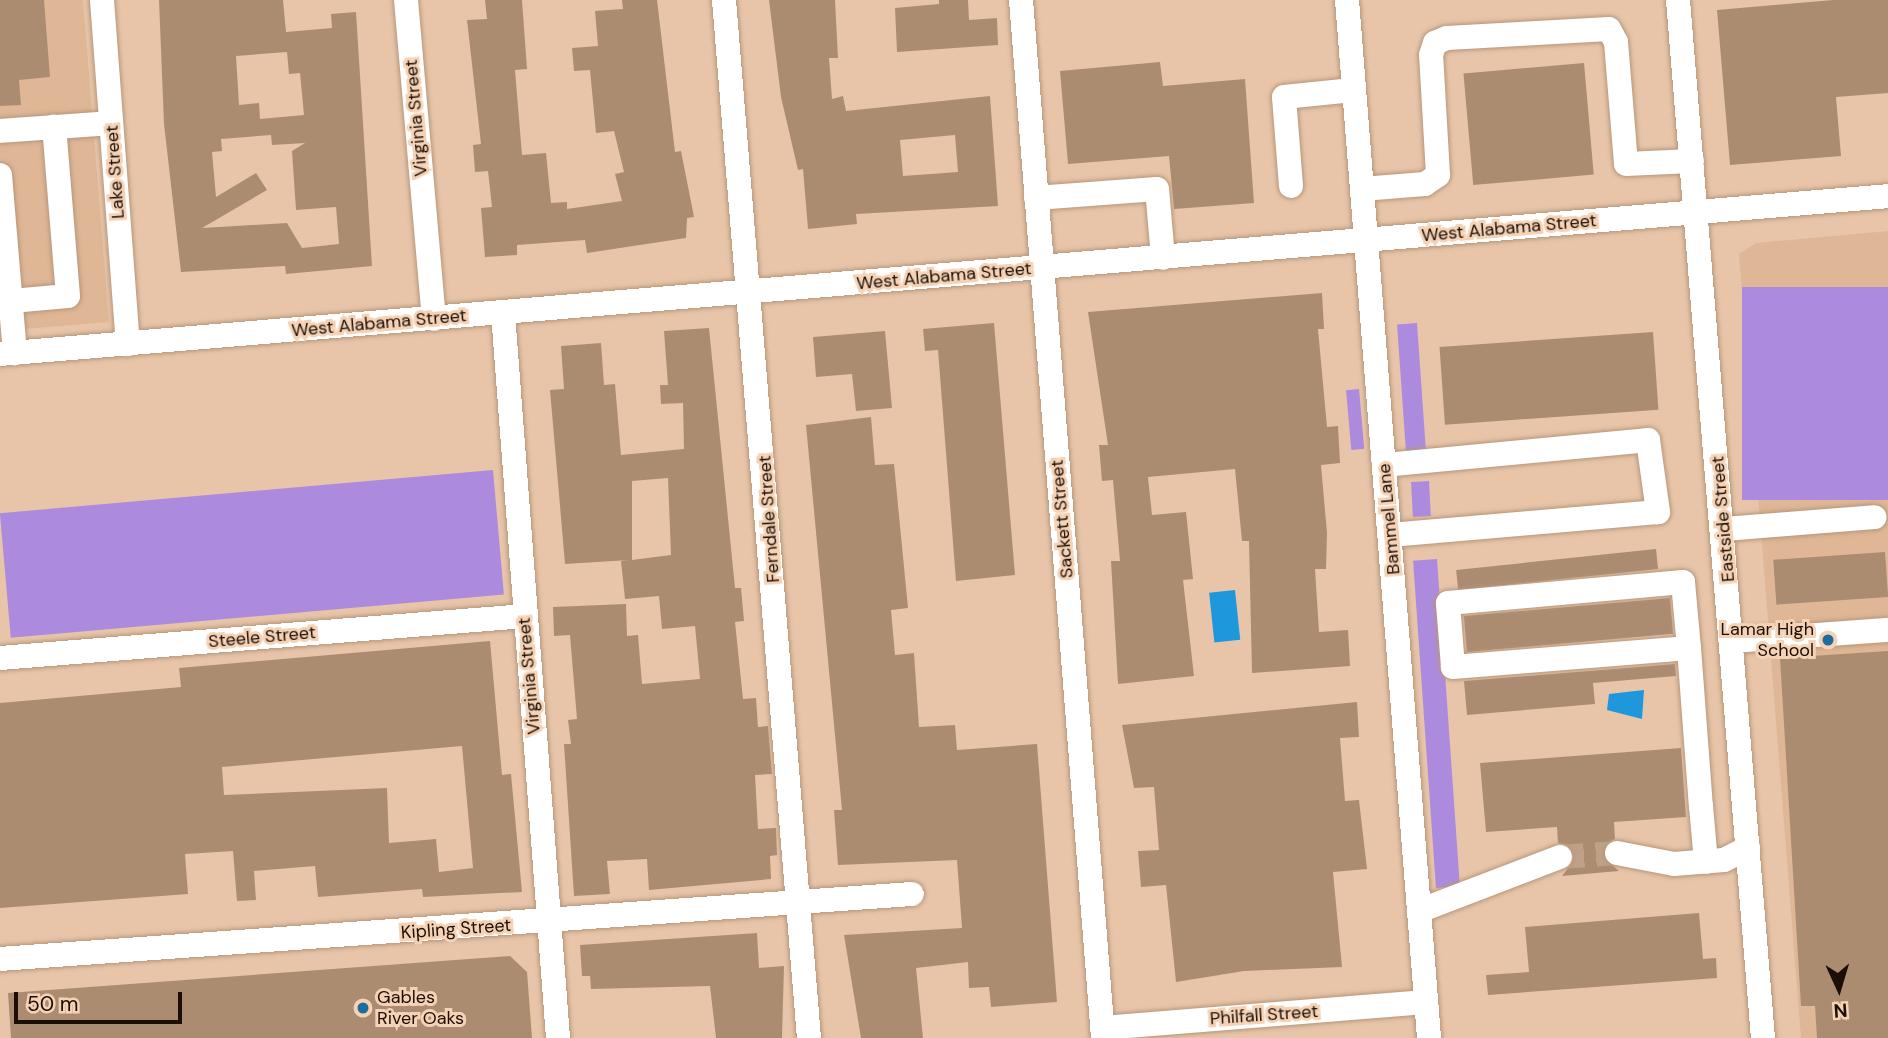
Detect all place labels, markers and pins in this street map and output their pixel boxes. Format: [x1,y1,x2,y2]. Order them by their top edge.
place label: Lamar High School [1720,619,1814,662]
marker: Lamar High School [1820,632,1836,648]
place label: Gables River Oaks [377,987,464,1030]
marker: Gables River Oaks [355,1000,371,1016]

